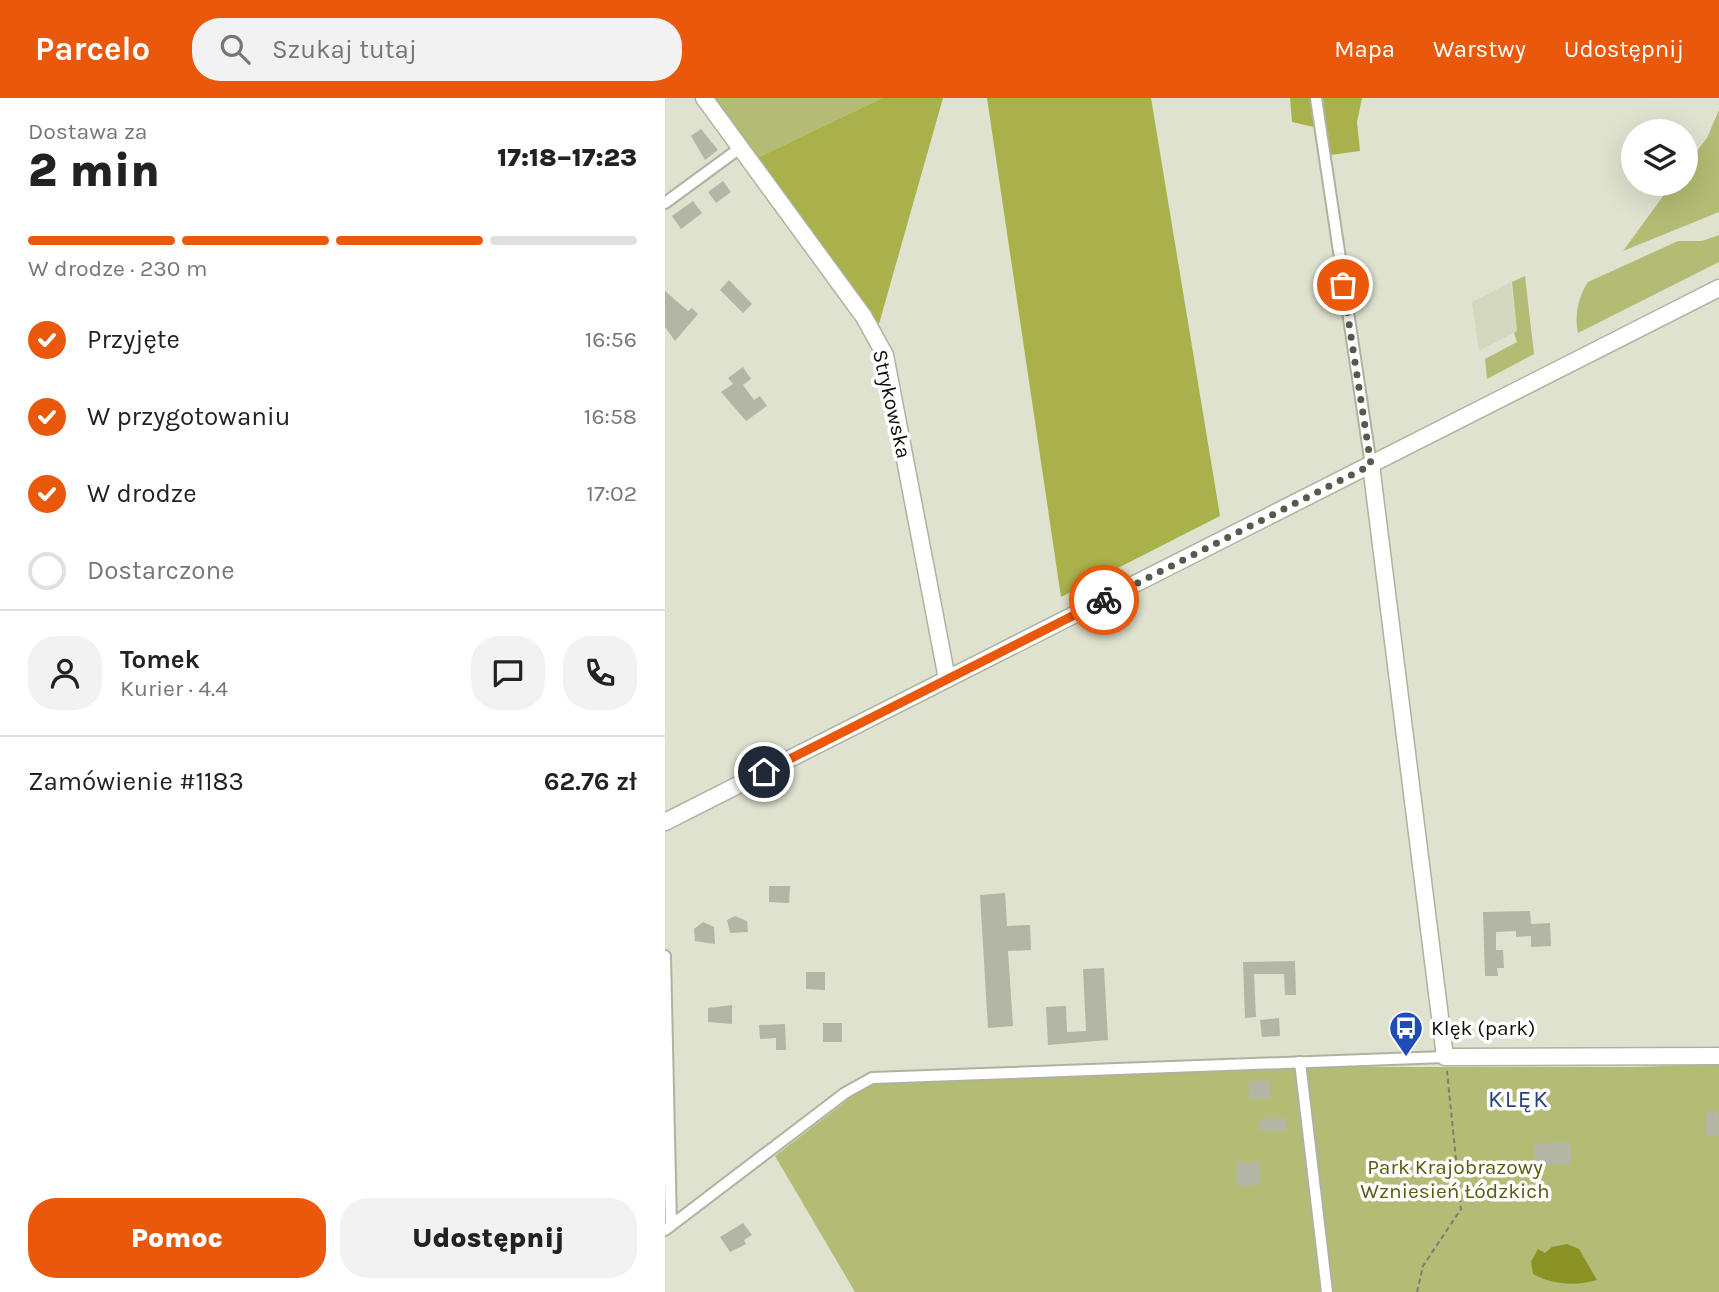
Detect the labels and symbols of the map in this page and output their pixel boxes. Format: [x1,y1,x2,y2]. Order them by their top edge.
pin [1313,255,1373,315]
street label: Strykowska [868,347,916,461]
courier [1069,565,1139,635]
pin [734,742,794,802]
bus stop icon: Klęk (park) [1387,1009,1425,1058]
place label: Klęk (park) [1431,1016,1535,1040]
district label: KLĘK [1488,1085,1550,1113]
park label: Park Krajobrazowy Wzniesień Łódzkich [1360,1155,1550,1203]

